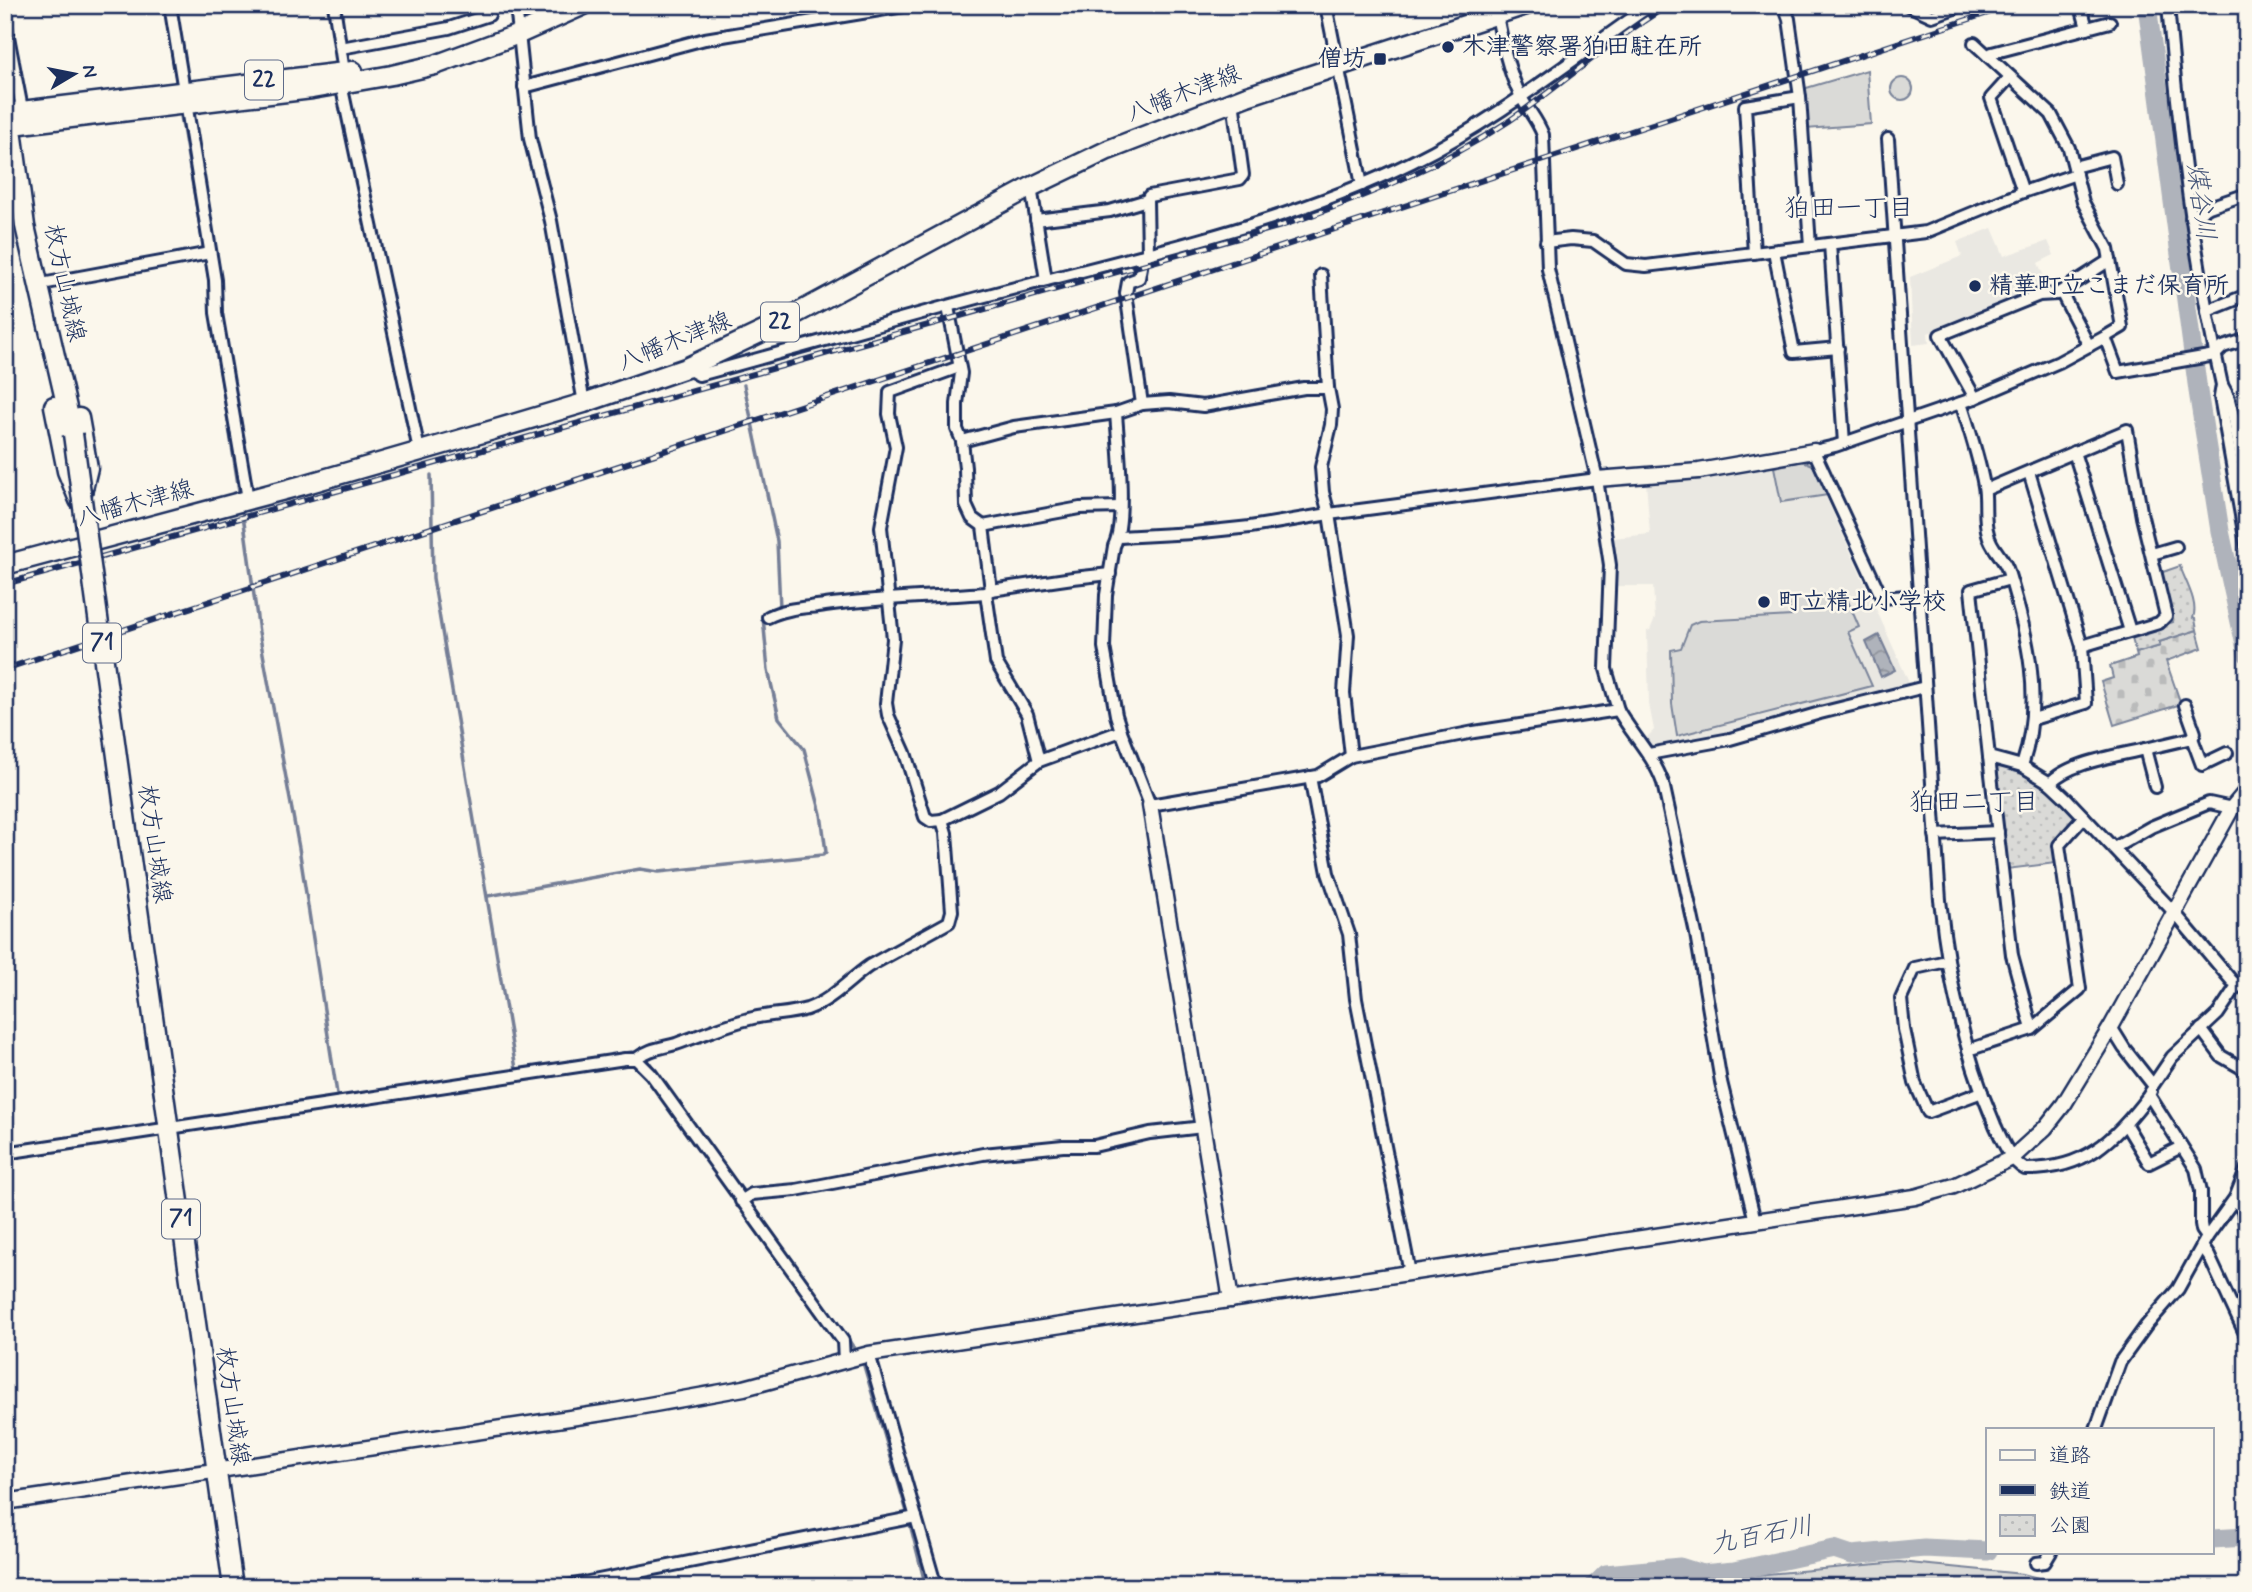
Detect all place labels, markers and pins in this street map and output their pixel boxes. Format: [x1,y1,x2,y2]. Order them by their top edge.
place label: 木津警察署狛田駐在所 [1462,32,1702,63]
marker: 木津警察署狛田駐在所 [1440,39,1456,55]
place label: 僧坊 [1318,44,1366,75]
marker: 僧坊 [1372,51,1388,67]
place label: 精華町立こまだ保育所 [1989,271,2229,302]
marker: 精華町立こまだ保育所 [1967,278,1983,294]
place label: 町立精北小学校 [1778,587,1946,618]
marker: 町立精北小学校 [1756,594,1772,610]

